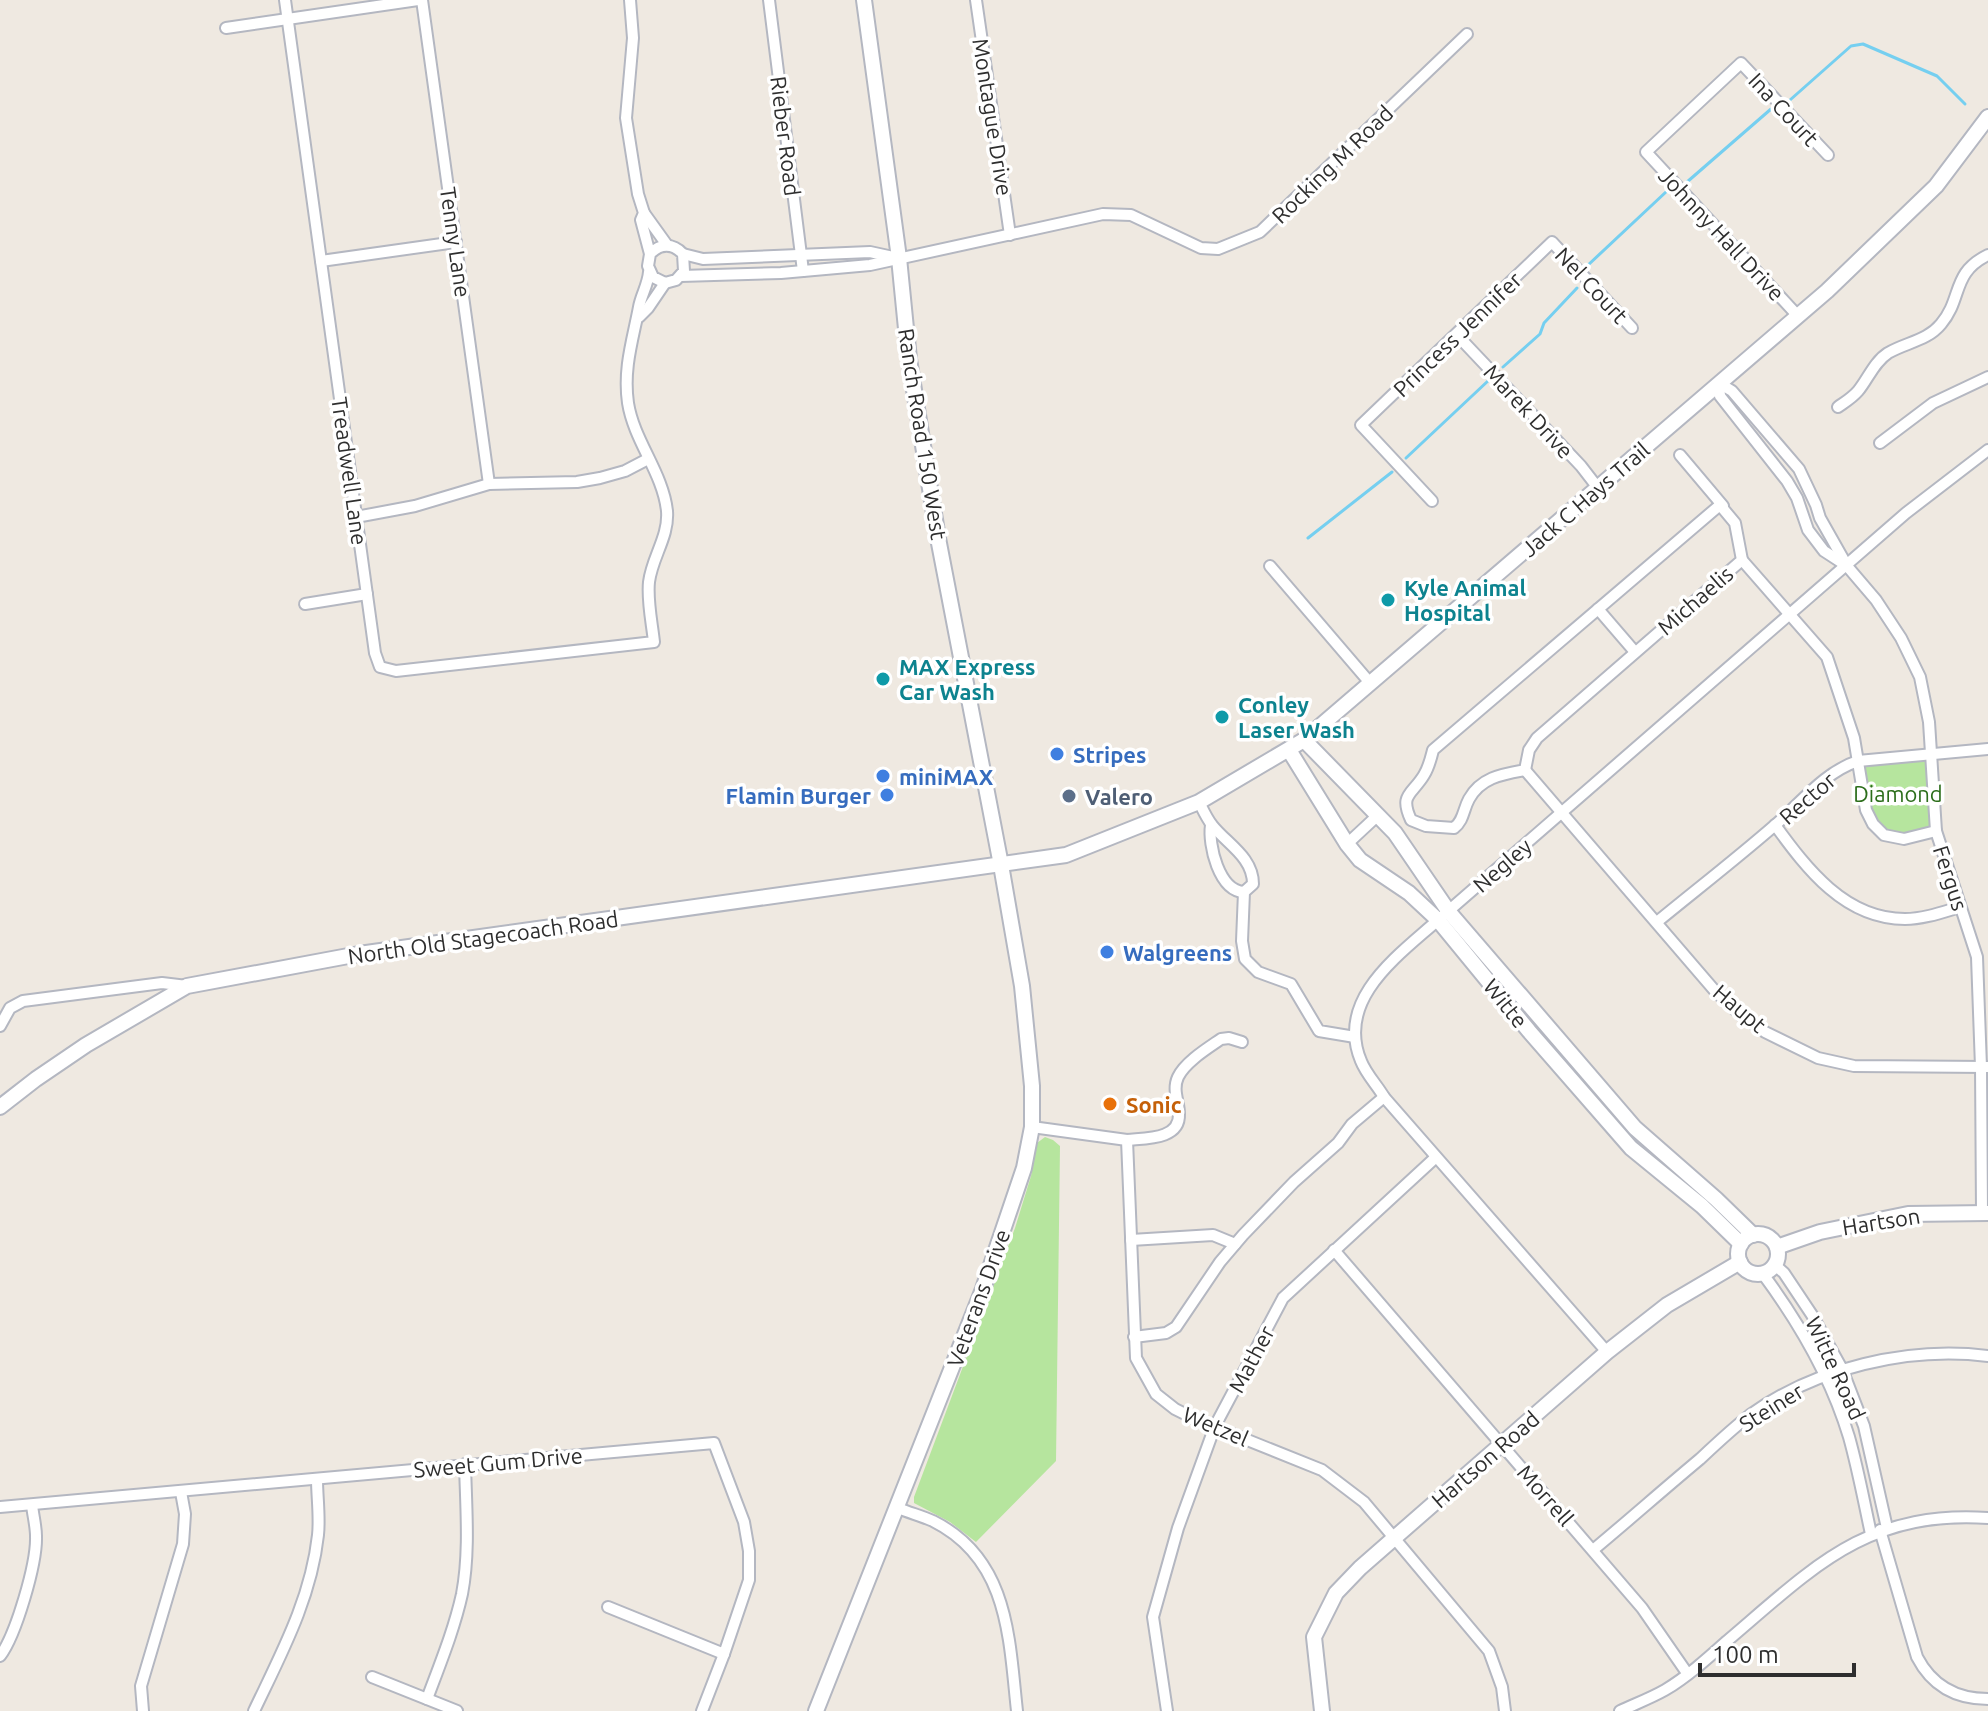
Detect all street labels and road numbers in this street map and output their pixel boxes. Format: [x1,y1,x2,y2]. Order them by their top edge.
street label: Montague Drive [968,37,1018,197]
street label: Ina Court [1744,67,1824,151]
street label: Rieber Road [766,75,806,197]
street label: Rocking M Road [1266,100,1398,228]
street label: Johnny Hall Drive [1654,163,1790,305]
street label: Tenny Lane [436,185,476,299]
street label: Nel Court [1551,242,1634,328]
street label: Princess Jennifer [1388,266,1527,401]
street label: Ranch Road 150 West [894,326,952,542]
street label: Marek Drive [1479,359,1579,463]
street label: Treadwell Lane [327,395,373,547]
street label: Jack C Hays Trail [1516,437,1654,561]
street label: Michaelis [1652,561,1738,639]
street label: Rector [1774,767,1841,829]
street label: Negley [1468,833,1537,897]
street label: Fergus [1929,842,1973,914]
street label: North Old Stagecoach Road [346,906,620,968]
street label: Witte [1479,974,1533,1032]
street label: Haupt [1709,979,1772,1037]
street label: Hartson [1840,1203,1922,1239]
street label: Veterans Drive [941,1226,1015,1370]
street label: Witte Road [1801,1312,1871,1424]
street label: Mather [1223,1321,1279,1397]
street label: Steiner [1734,1377,1808,1436]
street label: Wetzel [1180,1401,1253,1451]
street label: Hartson Road [1426,1405,1544,1513]
street label: Sweet Gum Drive [412,1442,584,1482]
street label: Morrell [1513,1460,1579,1531]

